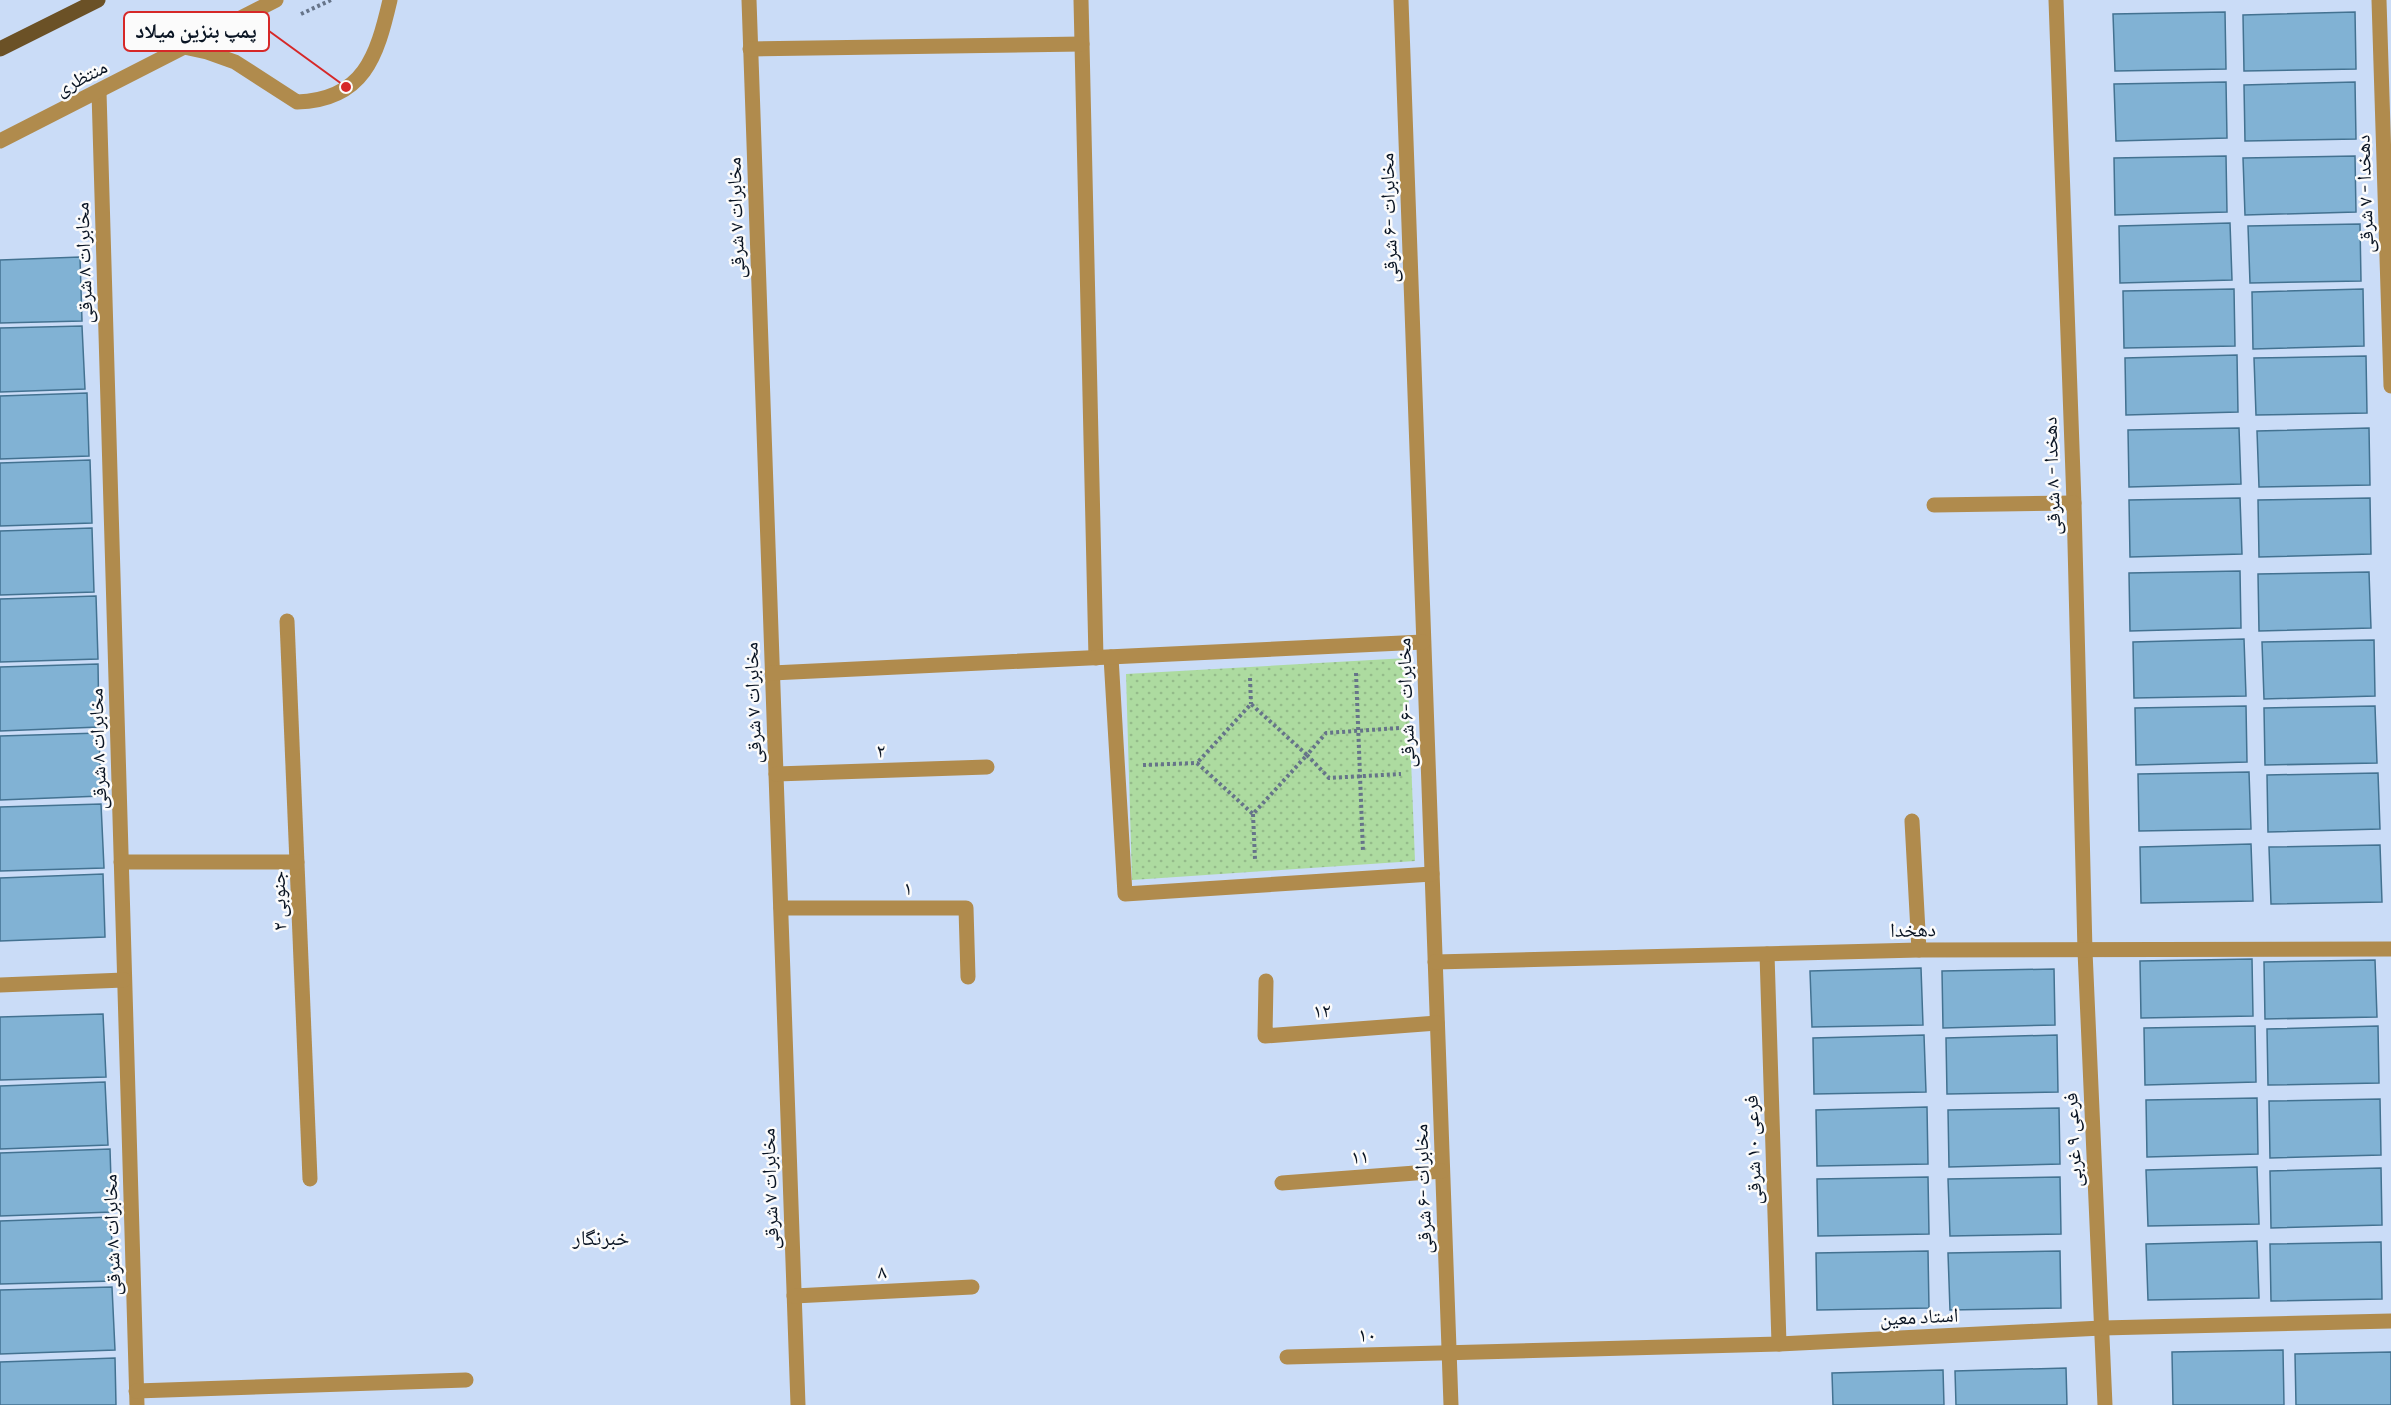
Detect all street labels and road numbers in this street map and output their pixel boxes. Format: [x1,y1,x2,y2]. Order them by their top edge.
street label: منتظری [50,52,112,102]
street label: دهخدا - ۷ شرقی [2348,134,2380,254]
street label: مخابرات -۶ شرقی [1372,153,1404,283]
street label: مخابرات ۷ شرقی [719,157,751,279]
street label: مخابرات ۸ شرقی [67,202,99,324]
street label: دهخدا - ۸ شرقی [2035,416,2067,536]
street label: مخابرات -۶ شرقی [1389,638,1421,768]
street label: مخابرات ۷ شرقی [736,642,768,764]
street label: مخابرات ۸ شرقی [81,688,113,810]
street label: ۲ [876,736,886,764]
street label: ۲ جنوبی [263,870,293,932]
street label: ۱ [904,874,912,901]
street label: دهخدا [1890,915,1936,943]
street label: ۱۲ [1312,996,1332,1024]
street label: فرعی ۹ غربی [2056,1092,2088,1188]
street label: فرعی ۱۰ شرقی [1737,1095,1767,1205]
street label: مخابرات -۶ شرقی [1406,1124,1438,1254]
street label: مخابرات ۷ شرقی [753,1128,785,1250]
street label: ۱۱ [1350,1142,1370,1170]
street label: مخابرات ۸ شرقی [95,1174,127,1296]
street label: ۸ [877,1257,887,1285]
street label: استاد معین [1879,1300,1959,1332]
street label: ۱۰ [1358,1320,1376,1348]

